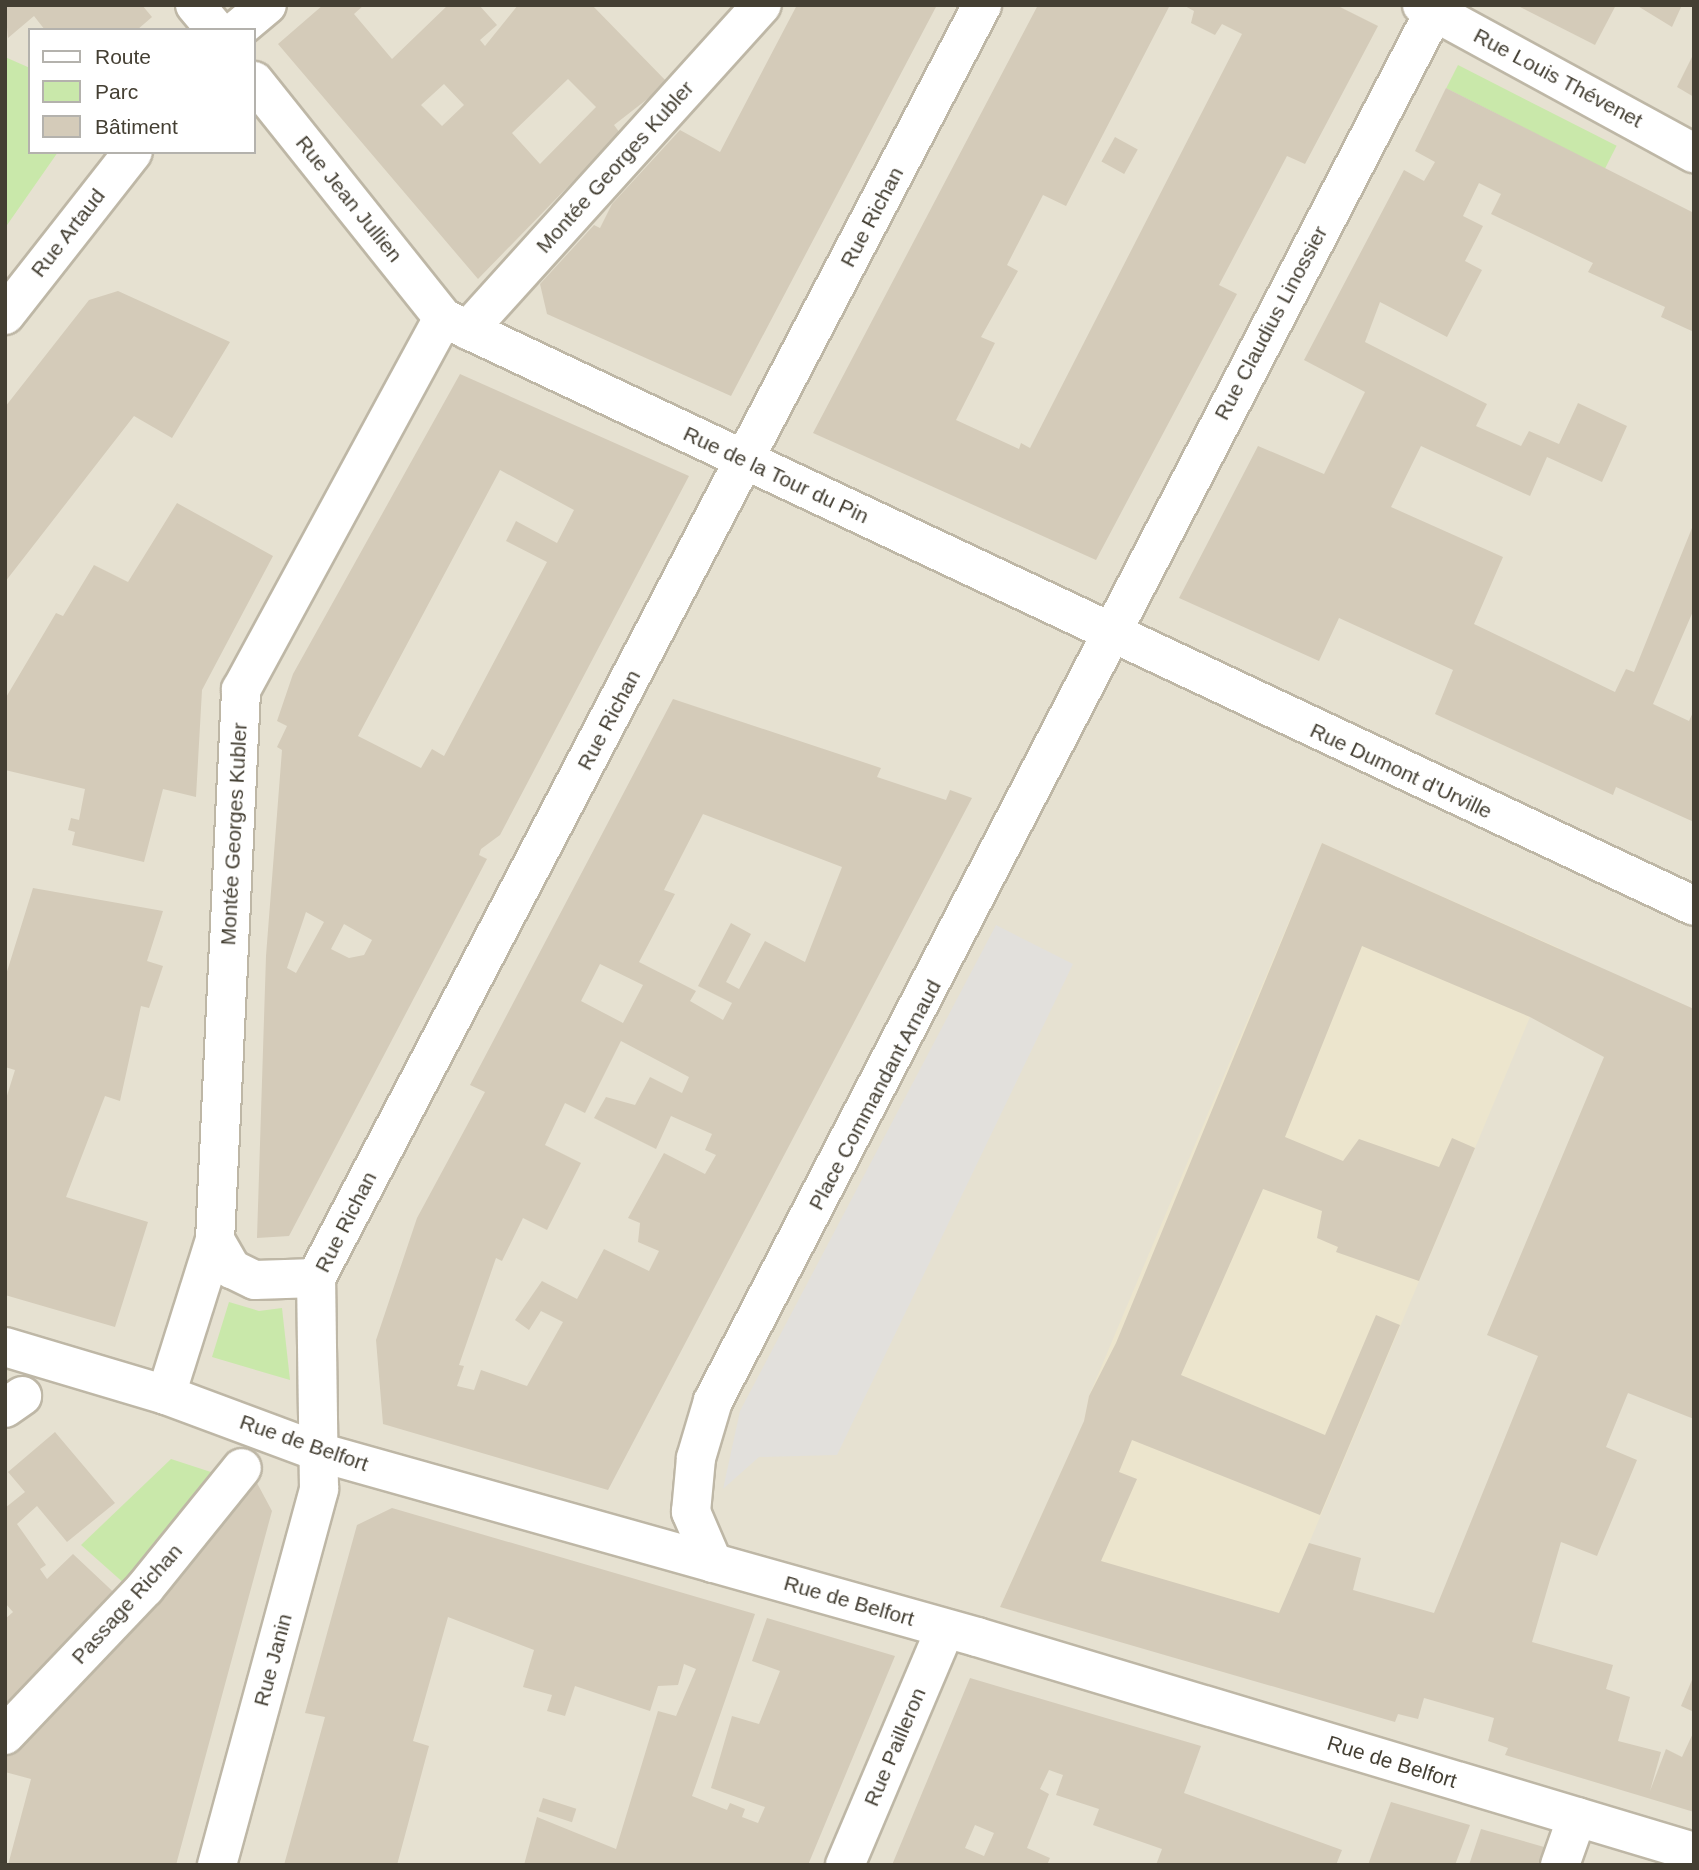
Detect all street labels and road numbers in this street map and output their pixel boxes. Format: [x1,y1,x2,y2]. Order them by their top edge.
street label: Rue Louis Thévenet [1469,23,1647,133]
street label: Montée Georges Kubler [531,76,699,258]
street label: Rue Jean Jullien [290,131,408,267]
street label: Rue Richan [835,163,909,271]
street label: Rue Artaud [25,183,111,283]
street label: Rue Claudius Linossier [1209,222,1333,424]
street label: Rue de la Tour du Pin [679,421,873,529]
street label: Rue Richan [572,666,646,774]
street label: Rue Dumont d'Urville [1306,718,1496,824]
street label: Montée Georges Kubler [216,722,252,946]
street label: Place Commandant Arnaud [803,975,947,1215]
street label: Rue Richan [310,1167,382,1277]
street label: Rue de Belfort [236,1409,372,1477]
street label: Passage Richan [66,1539,188,1669]
street label: Rue de Belfort [781,1570,917,1632]
street label: Rue Janin [249,1611,297,1709]
street label: Rue Pailleron [859,1684,931,1810]
street label: Rue de Belfort [1324,1730,1460,1794]

